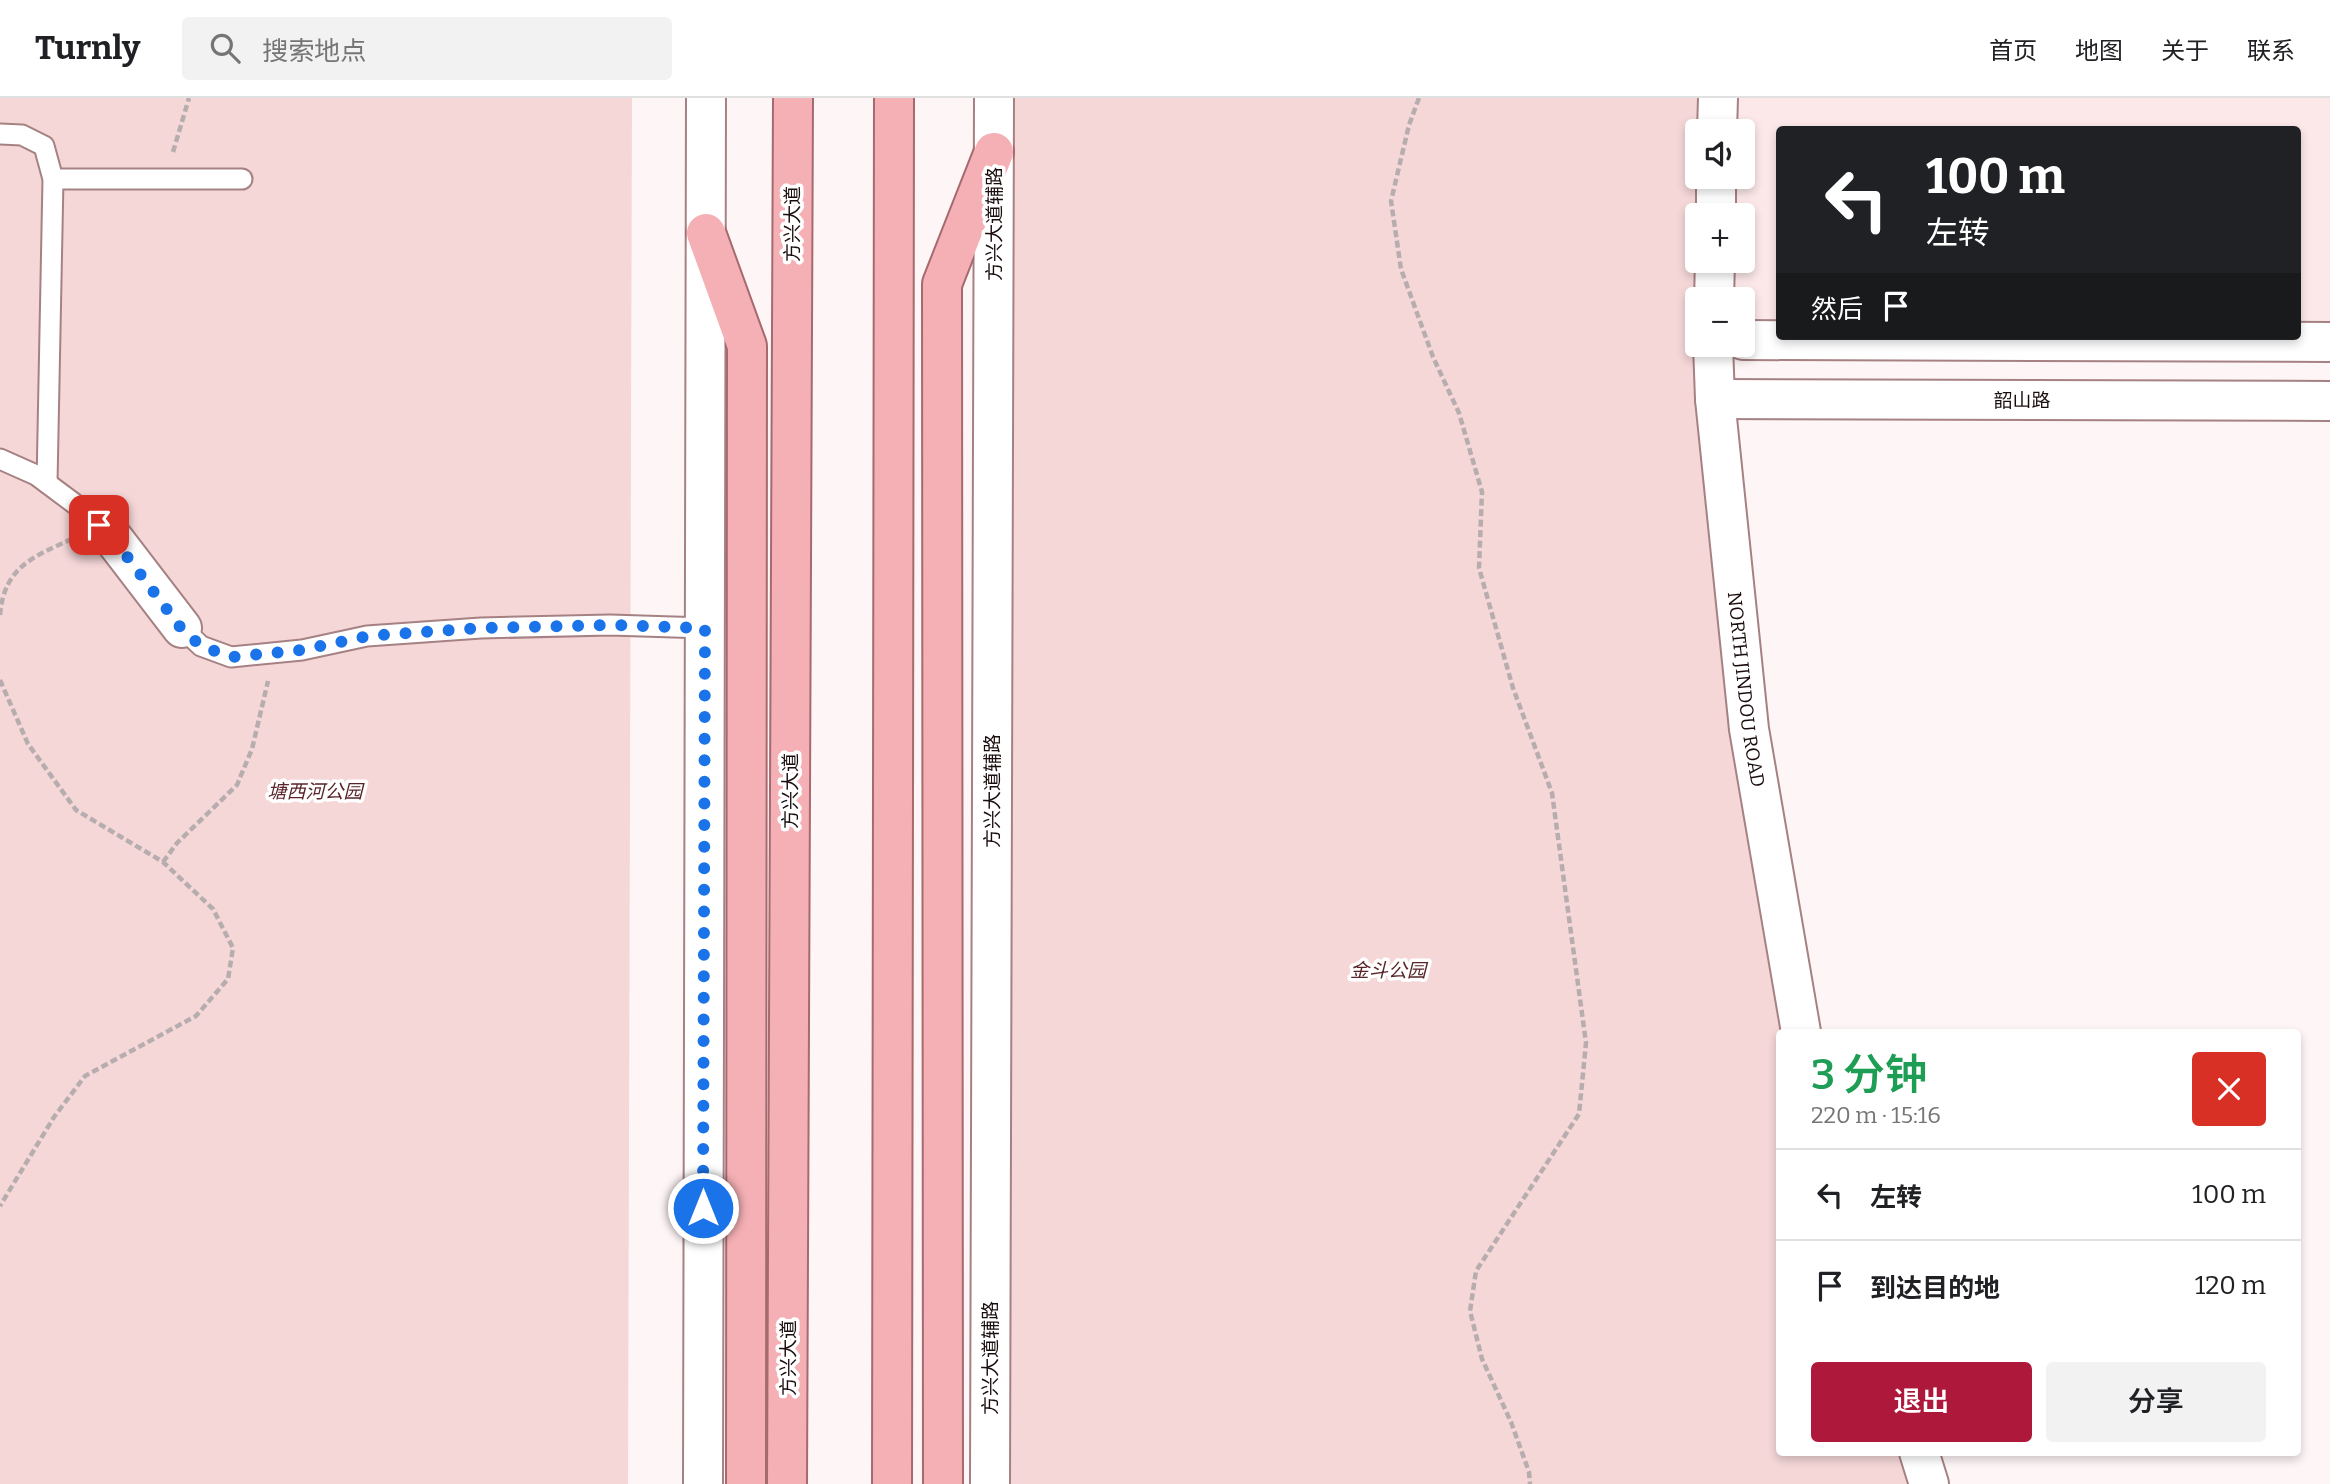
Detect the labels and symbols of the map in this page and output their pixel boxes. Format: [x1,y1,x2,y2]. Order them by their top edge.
street label: 方兴大道辅路 [983,167,1006,281]
street label: 方兴大道 [781,186,804,262]
street label: 韶山路 [1993,389,2051,412]
pin [69,495,129,555]
street label: NORTH JINDOU ROAD [1723,590,1770,789]
street label: 方兴大道辅路 [981,734,1004,848]
street label: 方兴大道 [779,753,802,829]
park label: 塘西河公园 [267,780,365,803]
park label: 金斗公园 [1350,959,1429,982]
position arrow [666,1171,740,1245]
street label: 方兴大道辅路 [979,1301,1002,1415]
street label: 方兴大道 [777,1320,800,1396]

